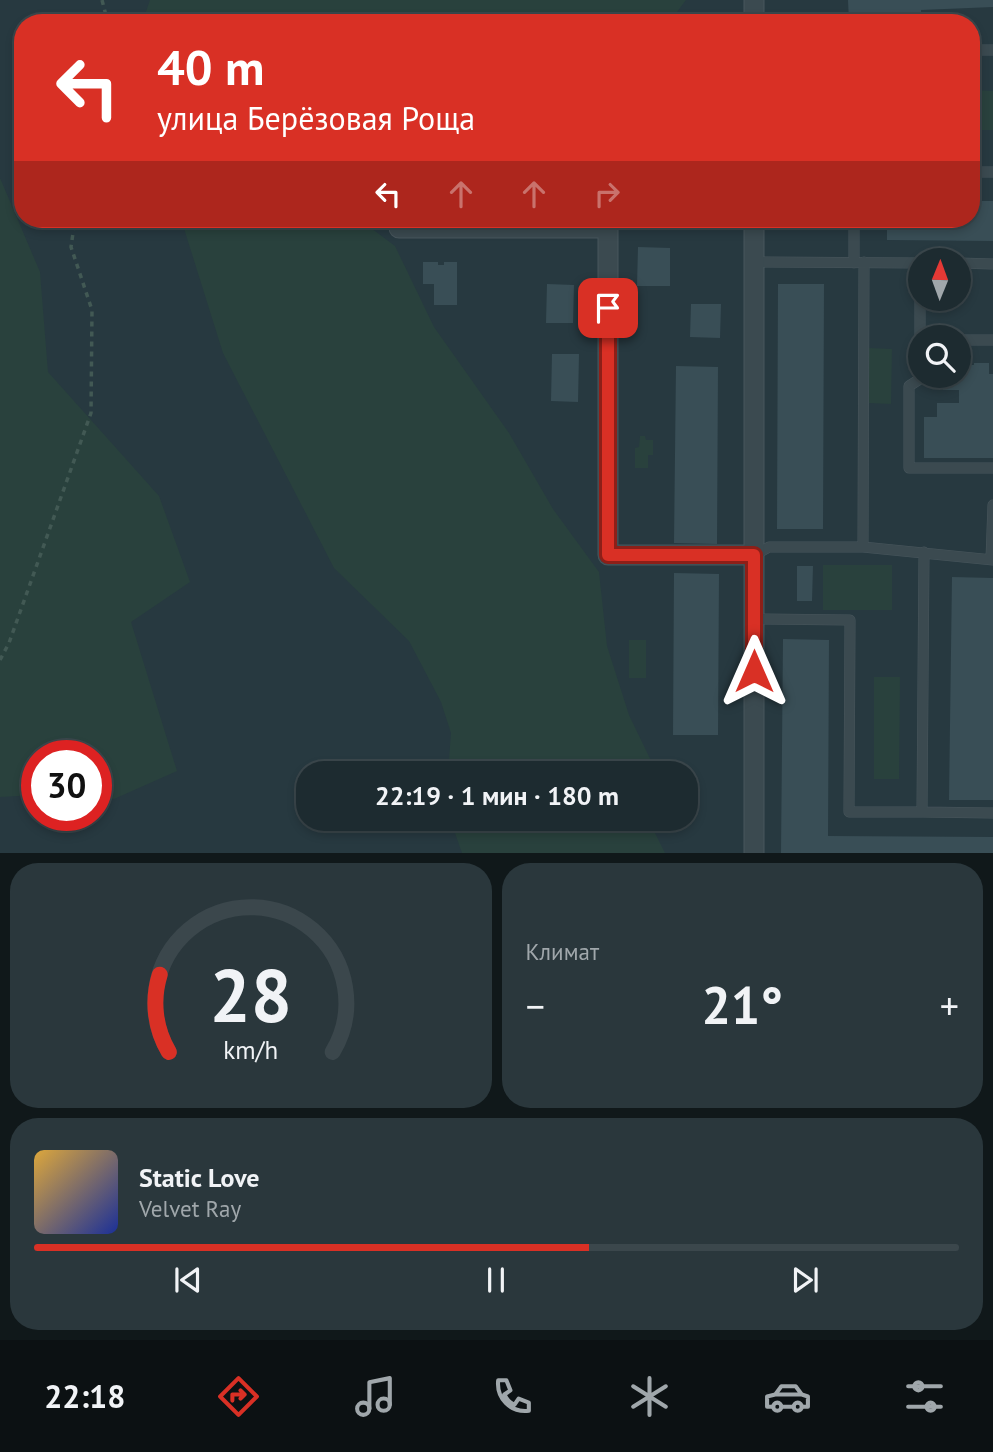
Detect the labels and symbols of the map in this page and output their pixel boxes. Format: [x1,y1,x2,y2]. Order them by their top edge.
north arrow [908,248,971,312]
pin [578,278,638,338]
position arrow [717,634,791,708]
speed limit sign: 30 [21,740,112,831]

